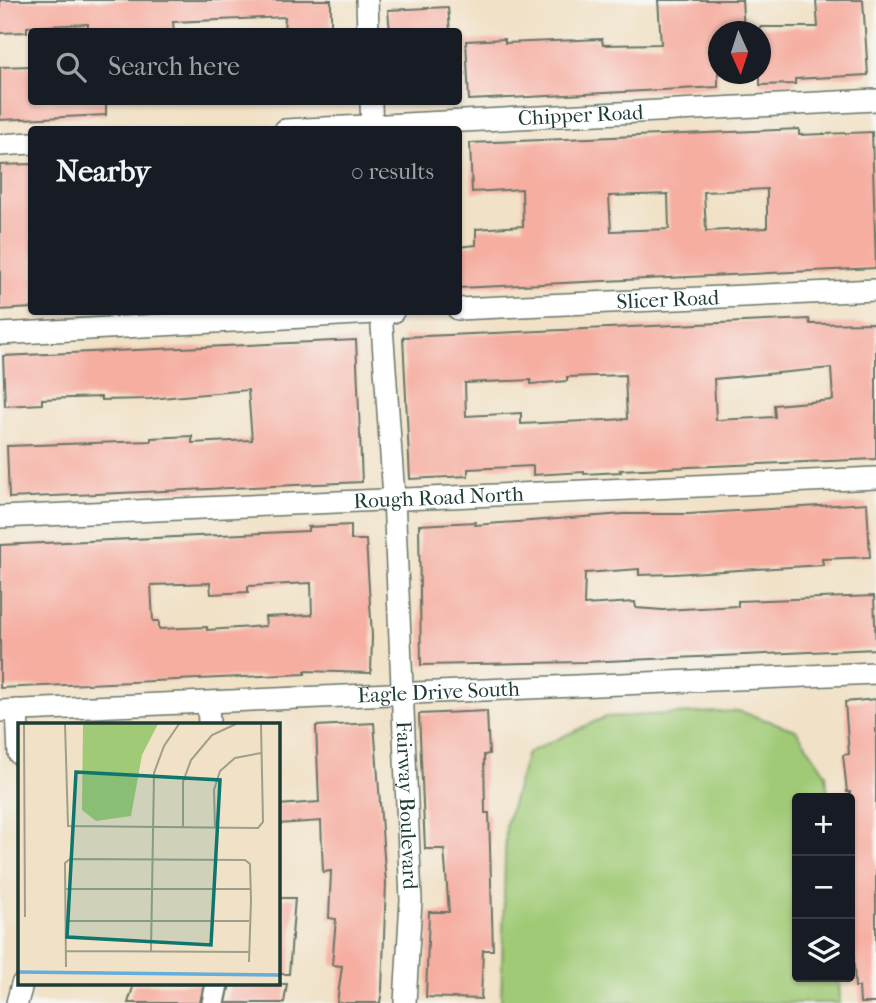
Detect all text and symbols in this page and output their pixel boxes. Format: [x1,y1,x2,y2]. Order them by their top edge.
north arrow [708,21,771,84]
search box [28,28,462,105]
icon: search [52,48,90,86]
text: Search here [108,51,240,82]
street label: Chipper Road [517,100,645,130]
text: Nearby [56,154,151,189]
text: 0 results [351,158,434,185]
street label: Slicer Road [616,285,720,314]
street label: Rough Road North [353,482,525,513]
street label: Eagle Drive South [357,676,521,707]
street label: Fairway Boulevard [391,721,423,891]
inset map [18,723,280,986]
map controls [792,793,855,982]
button: + [792,793,855,856]
button: − [792,856,855,919]
button: layers [792,919,855,982]

